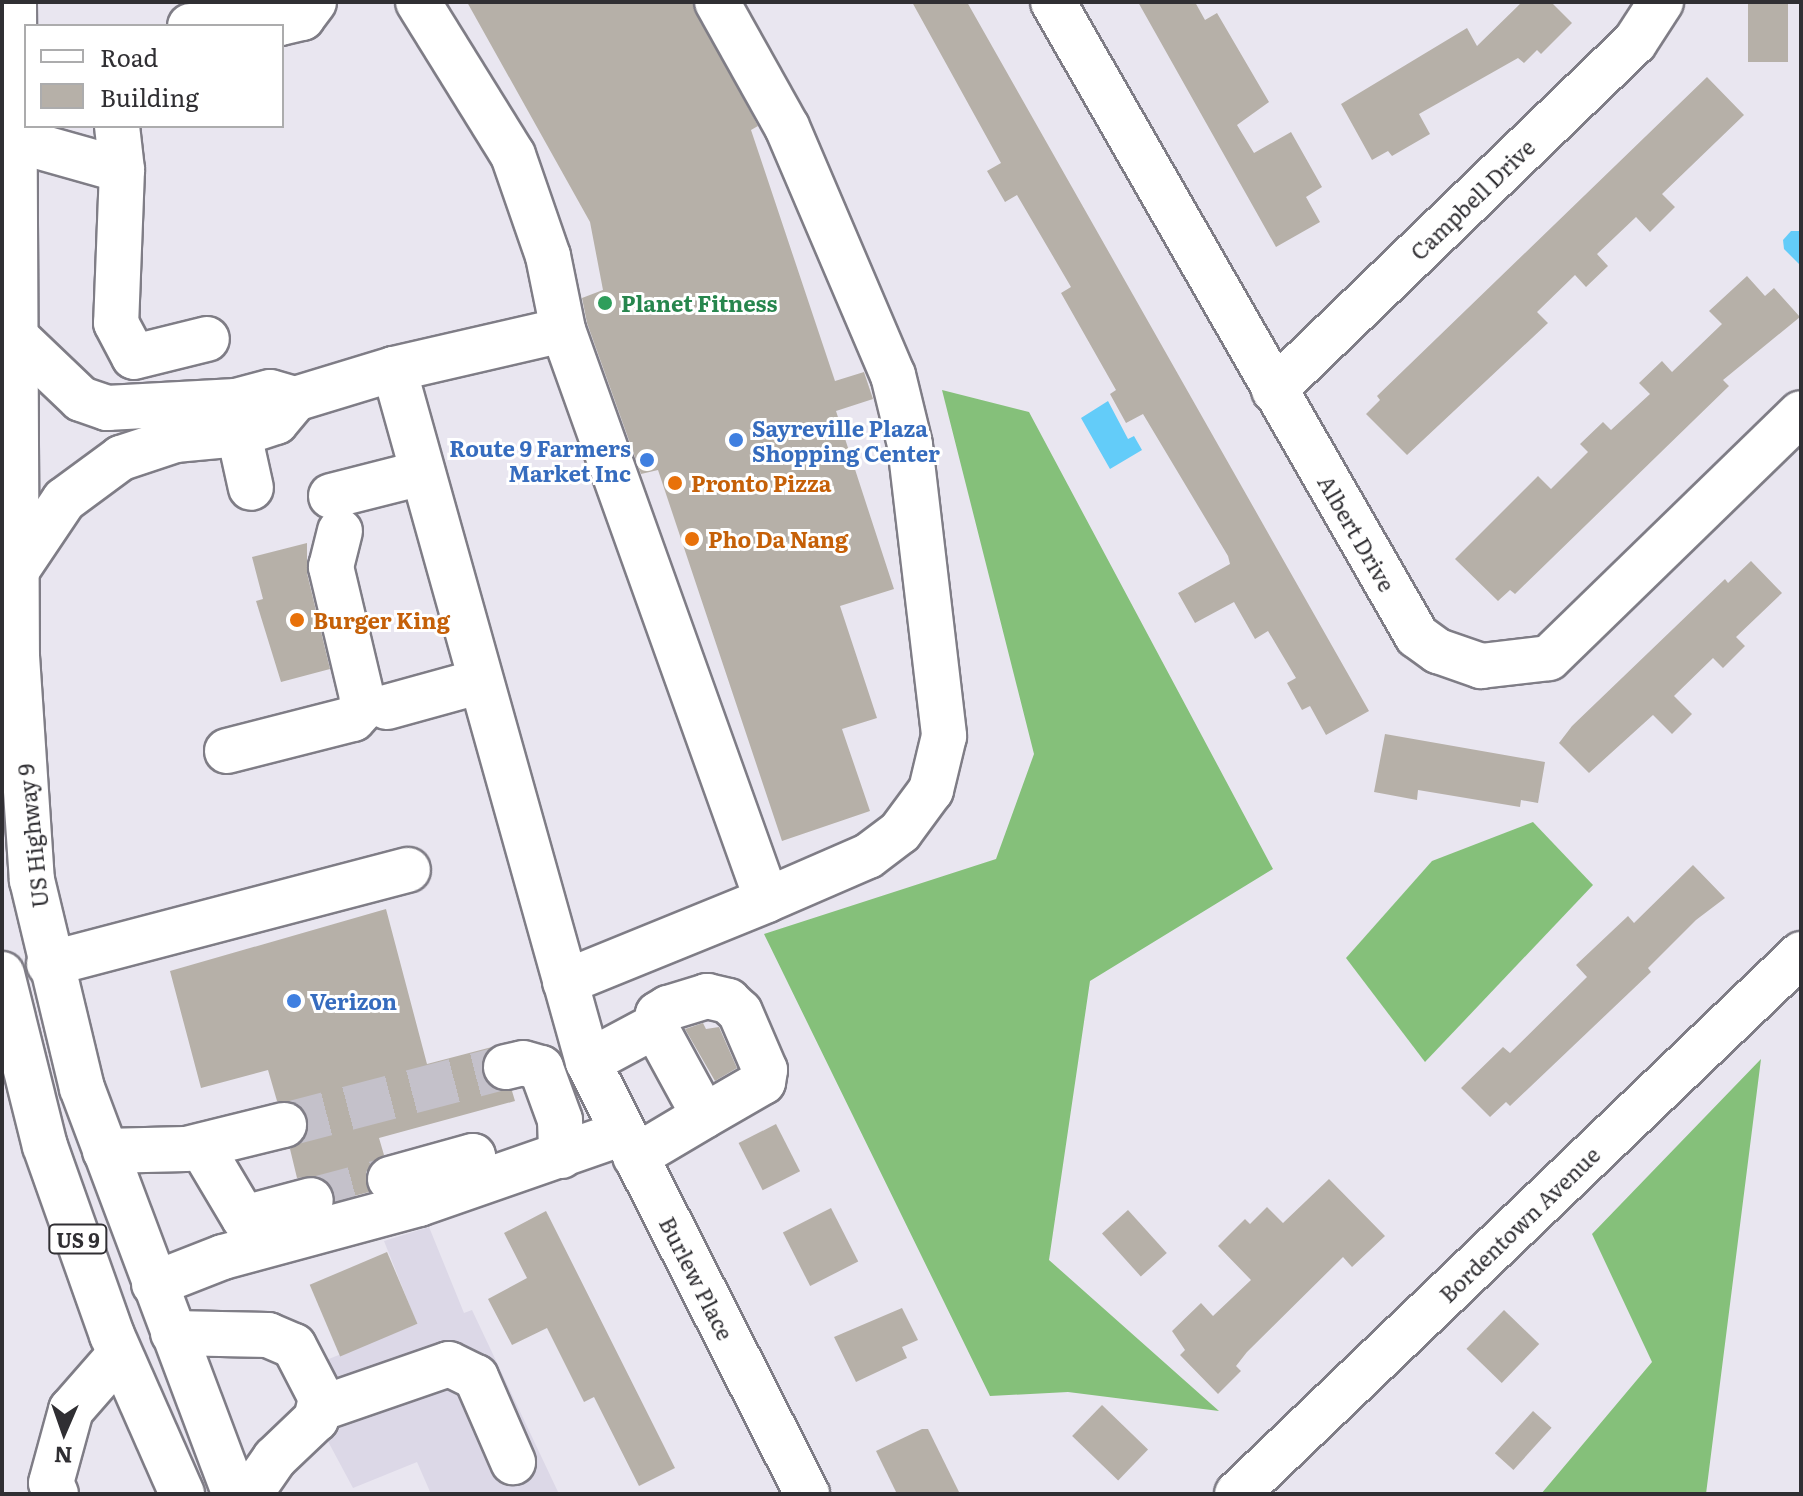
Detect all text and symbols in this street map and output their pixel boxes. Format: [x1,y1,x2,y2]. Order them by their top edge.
legend [24,24,284,128]
text: Road [100,39,158,74]
text: Building [100,79,199,114]
street label: Campbell Drive [1404,133,1540,265]
place label: Planet Fitness [621,290,777,316]
marker: Planet Fitness [596,294,614,312]
place label: Sayreville Plaza Shopping Center [752,414,940,466]
marker: Sayreville Plaza Shopping Center [727,431,745,449]
place label: Route 9 Farmers Market Inc [449,434,631,486]
marker: Route 9 Farmers Market Inc [638,451,656,469]
place label: Pronto Pizza [691,470,831,496]
street label: Albert Drive [1313,470,1401,596]
marker: Pronto Pizza [666,474,684,492]
place label: Pho Da Nang [708,526,848,552]
marker: Pho Da Nang [683,530,701,548]
place label: Burger King [313,607,450,633]
marker: Burger King [288,611,306,629]
street label: US Highway 9 [11,763,53,909]
place label: Verizon [310,988,397,1014]
marker: Verizon [285,992,303,1010]
street label: Bordentown Avenue [1433,1141,1605,1307]
street label: Burlew Place [655,1212,739,1344]
road number: US 9 [48,1223,108,1255]
north arrow [24,1392,104,1472]
text: N [53,1440,73,1473]

